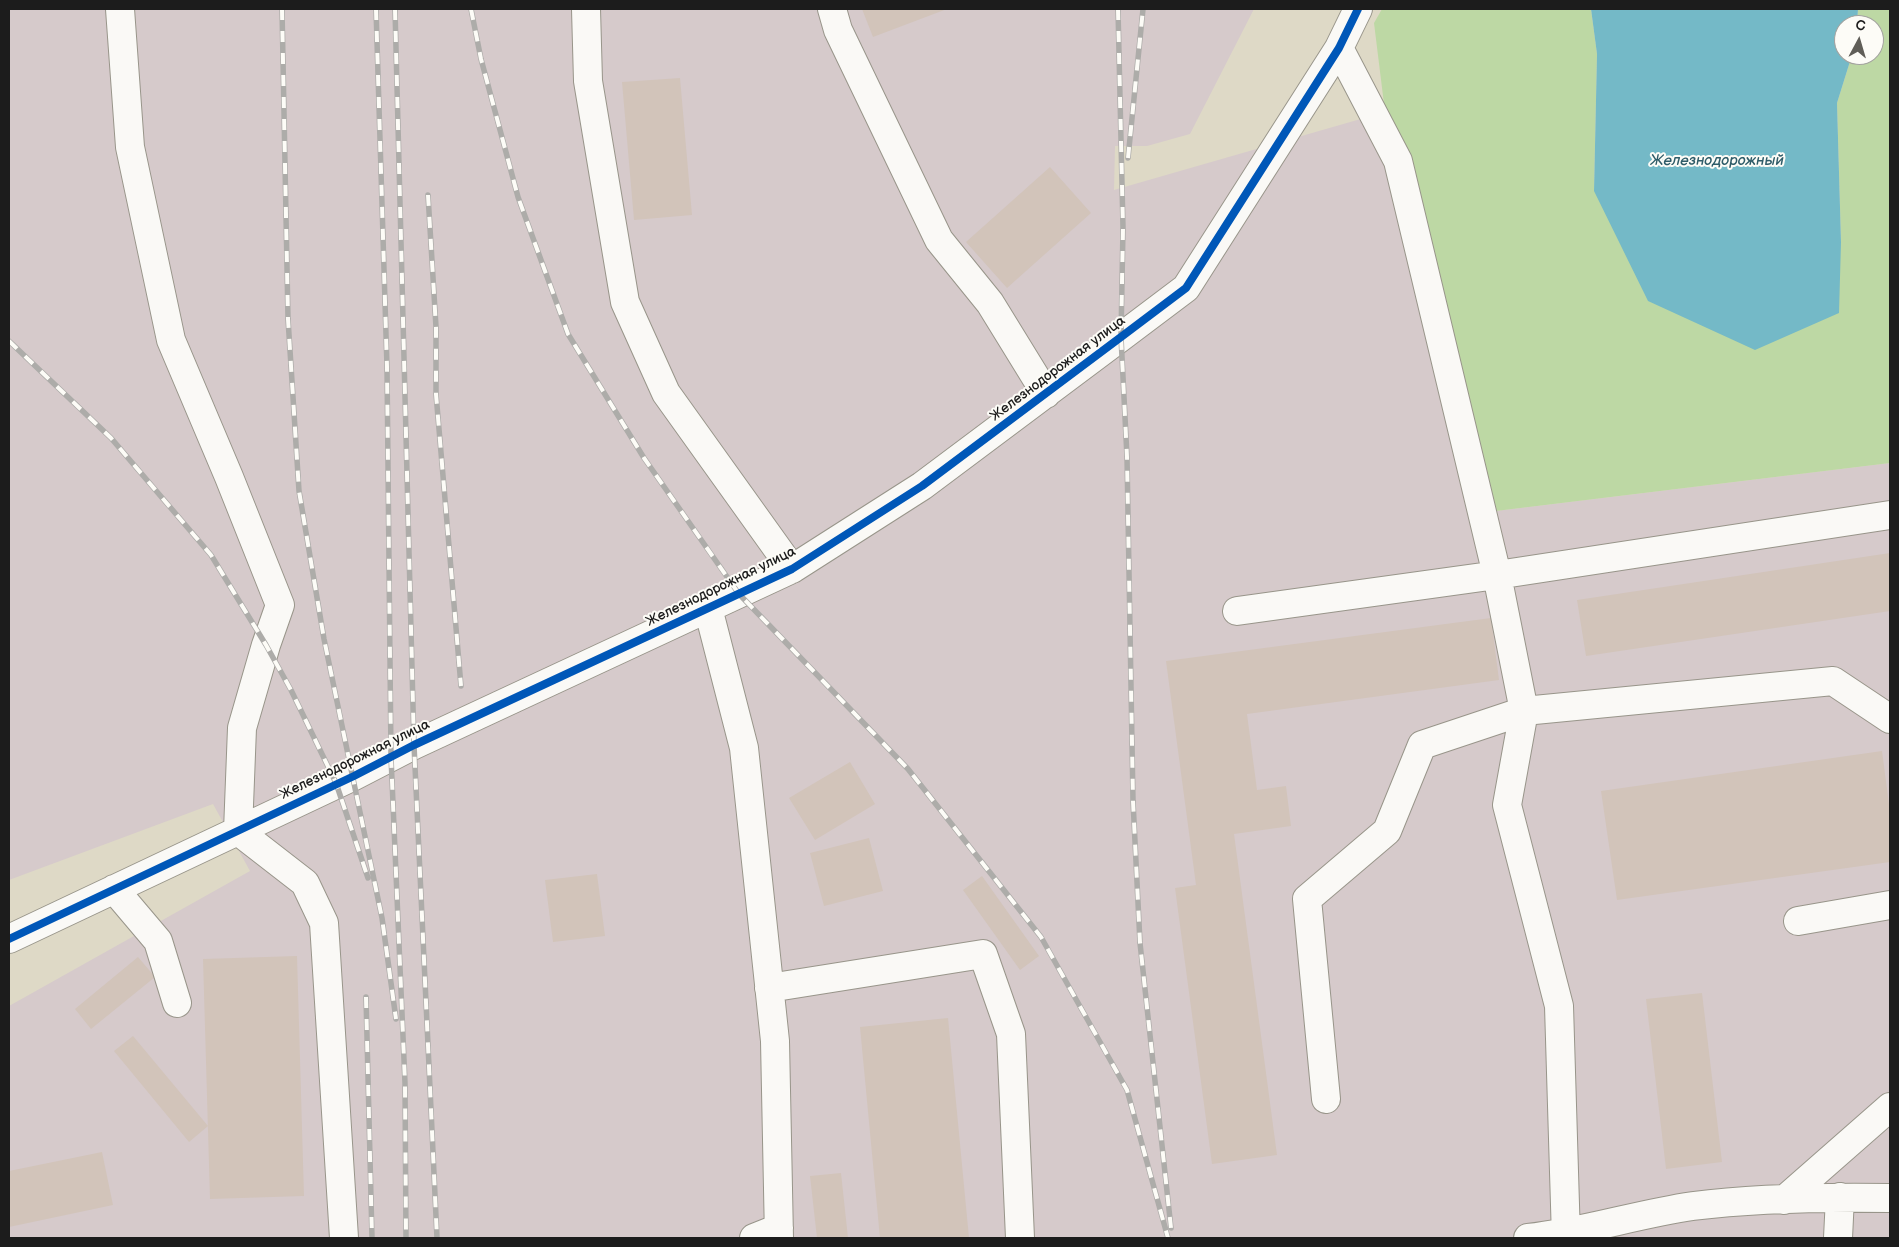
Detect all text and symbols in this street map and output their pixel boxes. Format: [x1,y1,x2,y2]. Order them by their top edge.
north arrow [1834,15,1884,65]
text: С [1855,17,1866,35]
water label: Железнодорожный [1650,152,1784,170]
street label: Железнодорожная улица [987,313,1129,425]
street label: Железнодорожная улица [643,543,799,631]
street label: Железнодорожная улица [277,716,433,804]

